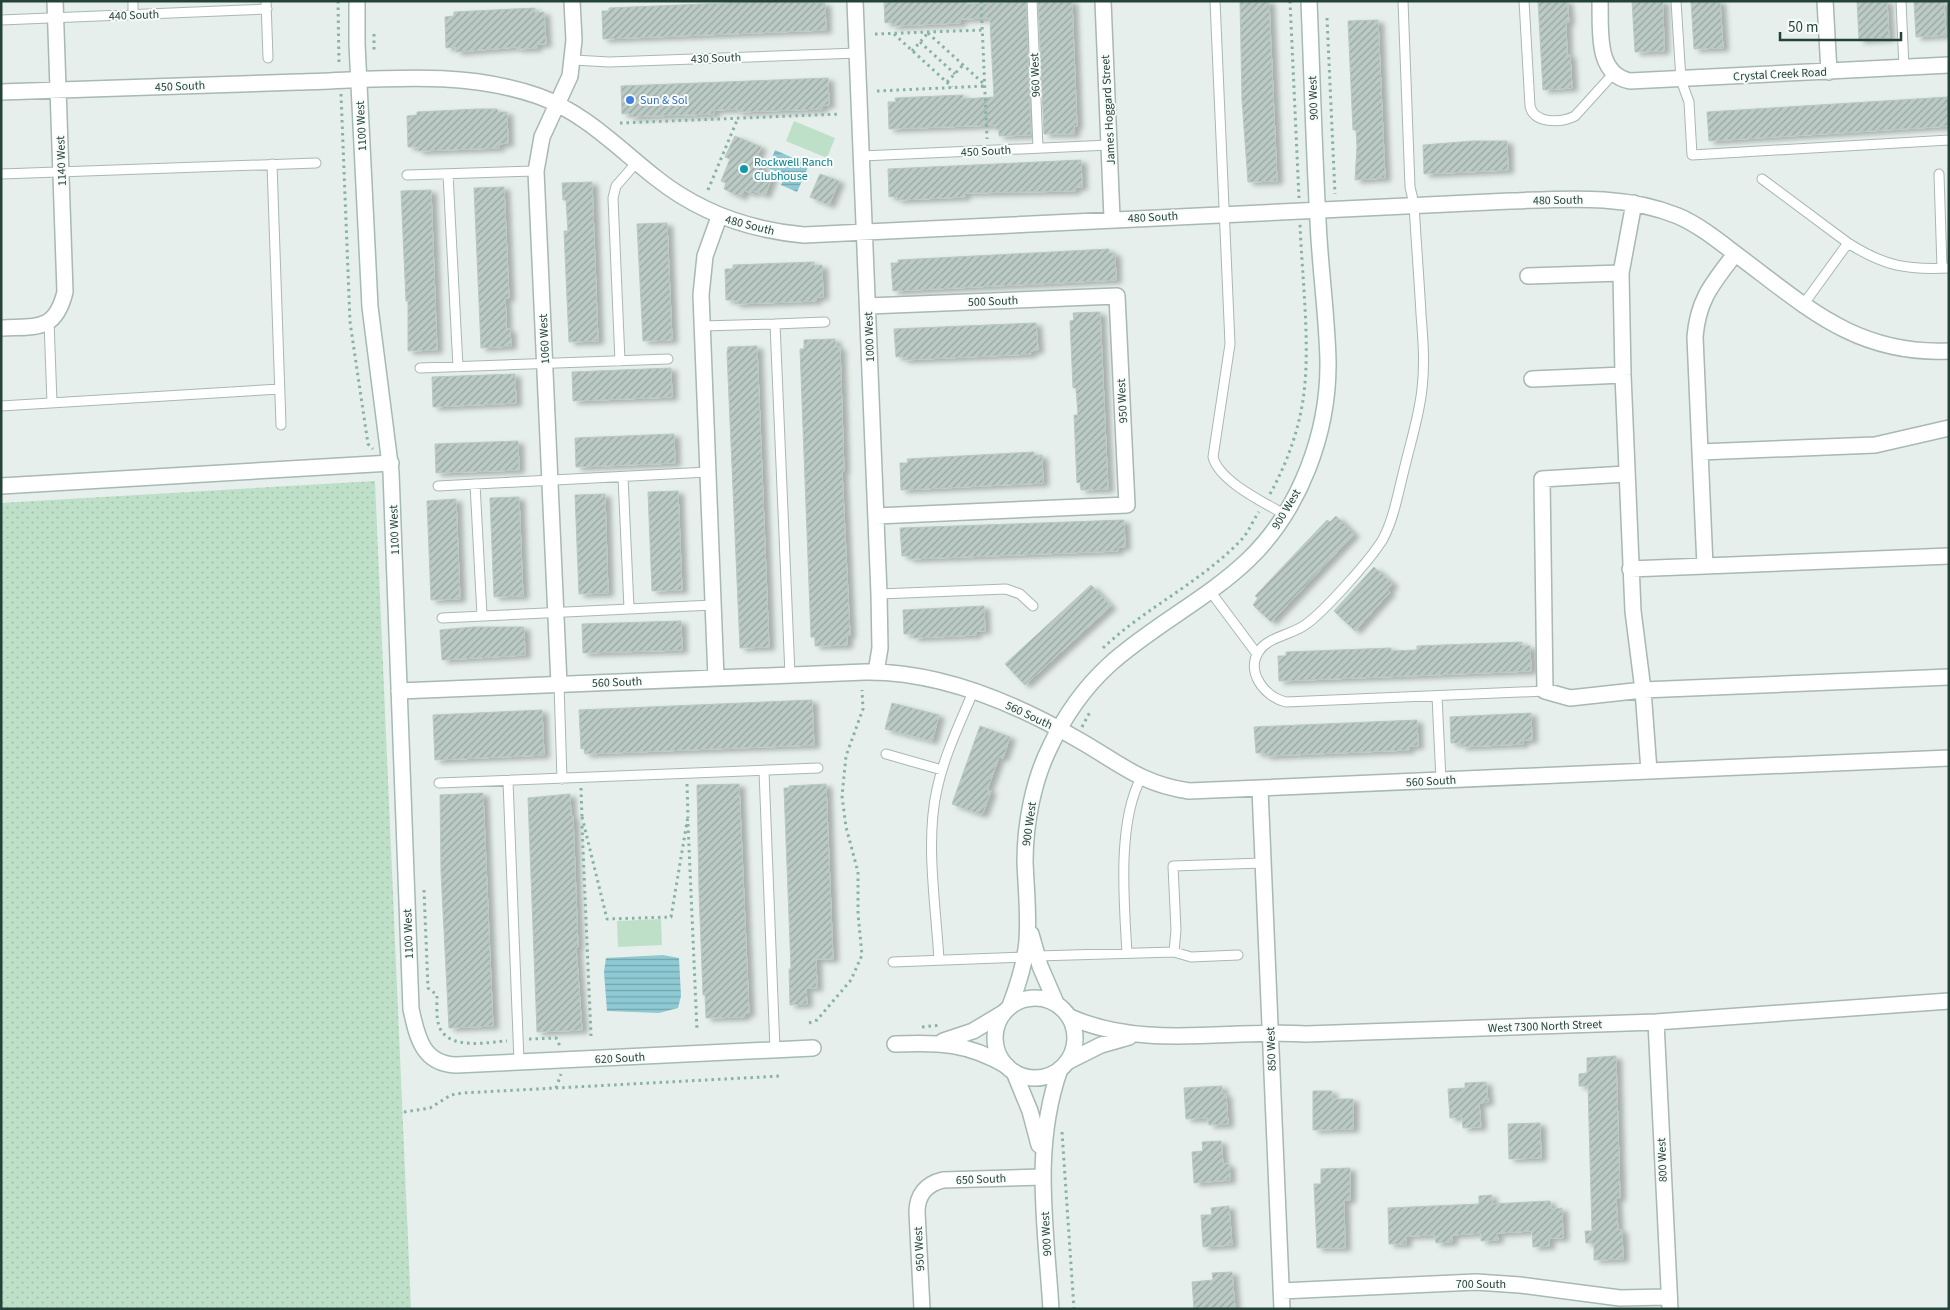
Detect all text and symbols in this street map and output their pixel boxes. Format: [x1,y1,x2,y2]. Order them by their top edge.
street label: 440 South [109,6,159,25]
scale bar [1780,10,1901,42]
text: 50 m [1788,17,1818,38]
street label: 430 South [691,49,741,68]
street label: 960 West [1026,52,1045,98]
street label: James Hoggard Street [1097,54,1120,166]
street label: Crystal Creek Road [1733,64,1827,85]
street label: 900 West [1304,75,1323,121]
street label: 450 South [155,77,205,96]
place label: Sun & Sol [640,92,688,109]
marker: Sun & Sol [624,94,636,106]
street label: 1100 West [352,100,371,152]
street label: 1140 West [52,135,71,187]
street label: 450 South [960,142,1012,161]
place label: Rockwell Ranch Clubhouse [754,154,833,185]
marker: Rockwell Ranch Clubhouse [738,163,750,175]
street label: 480 South [1533,192,1583,209]
street label: 480 South [1127,208,1179,227]
street label: 480 South [723,211,776,240]
street label: 500 South [968,292,1018,311]
street label: 1000 West [860,311,879,363]
street label: 1060 West [535,313,554,365]
street label: 950 West [1113,378,1132,424]
street label: 900 West [1268,486,1305,533]
street label: 1100 West [385,504,404,556]
street label: 560 South [592,673,642,692]
street label: 560 South [1002,697,1055,734]
street label: 560 South [1405,772,1457,791]
street label: 900 West [1018,801,1041,847]
street label: 1100 West [399,908,418,960]
street label: West 7300 North Street [1488,1016,1602,1037]
street label: 850 West [1262,1026,1281,1072]
street label: 620 South [594,1049,646,1068]
street label: 800 West [1653,1137,1672,1183]
street label: 650 South [956,1170,1006,1189]
street label: 900 West [1037,1211,1056,1257]
street label: 950 West [910,1226,929,1272]
street label: 700 South [1456,1276,1506,1293]

